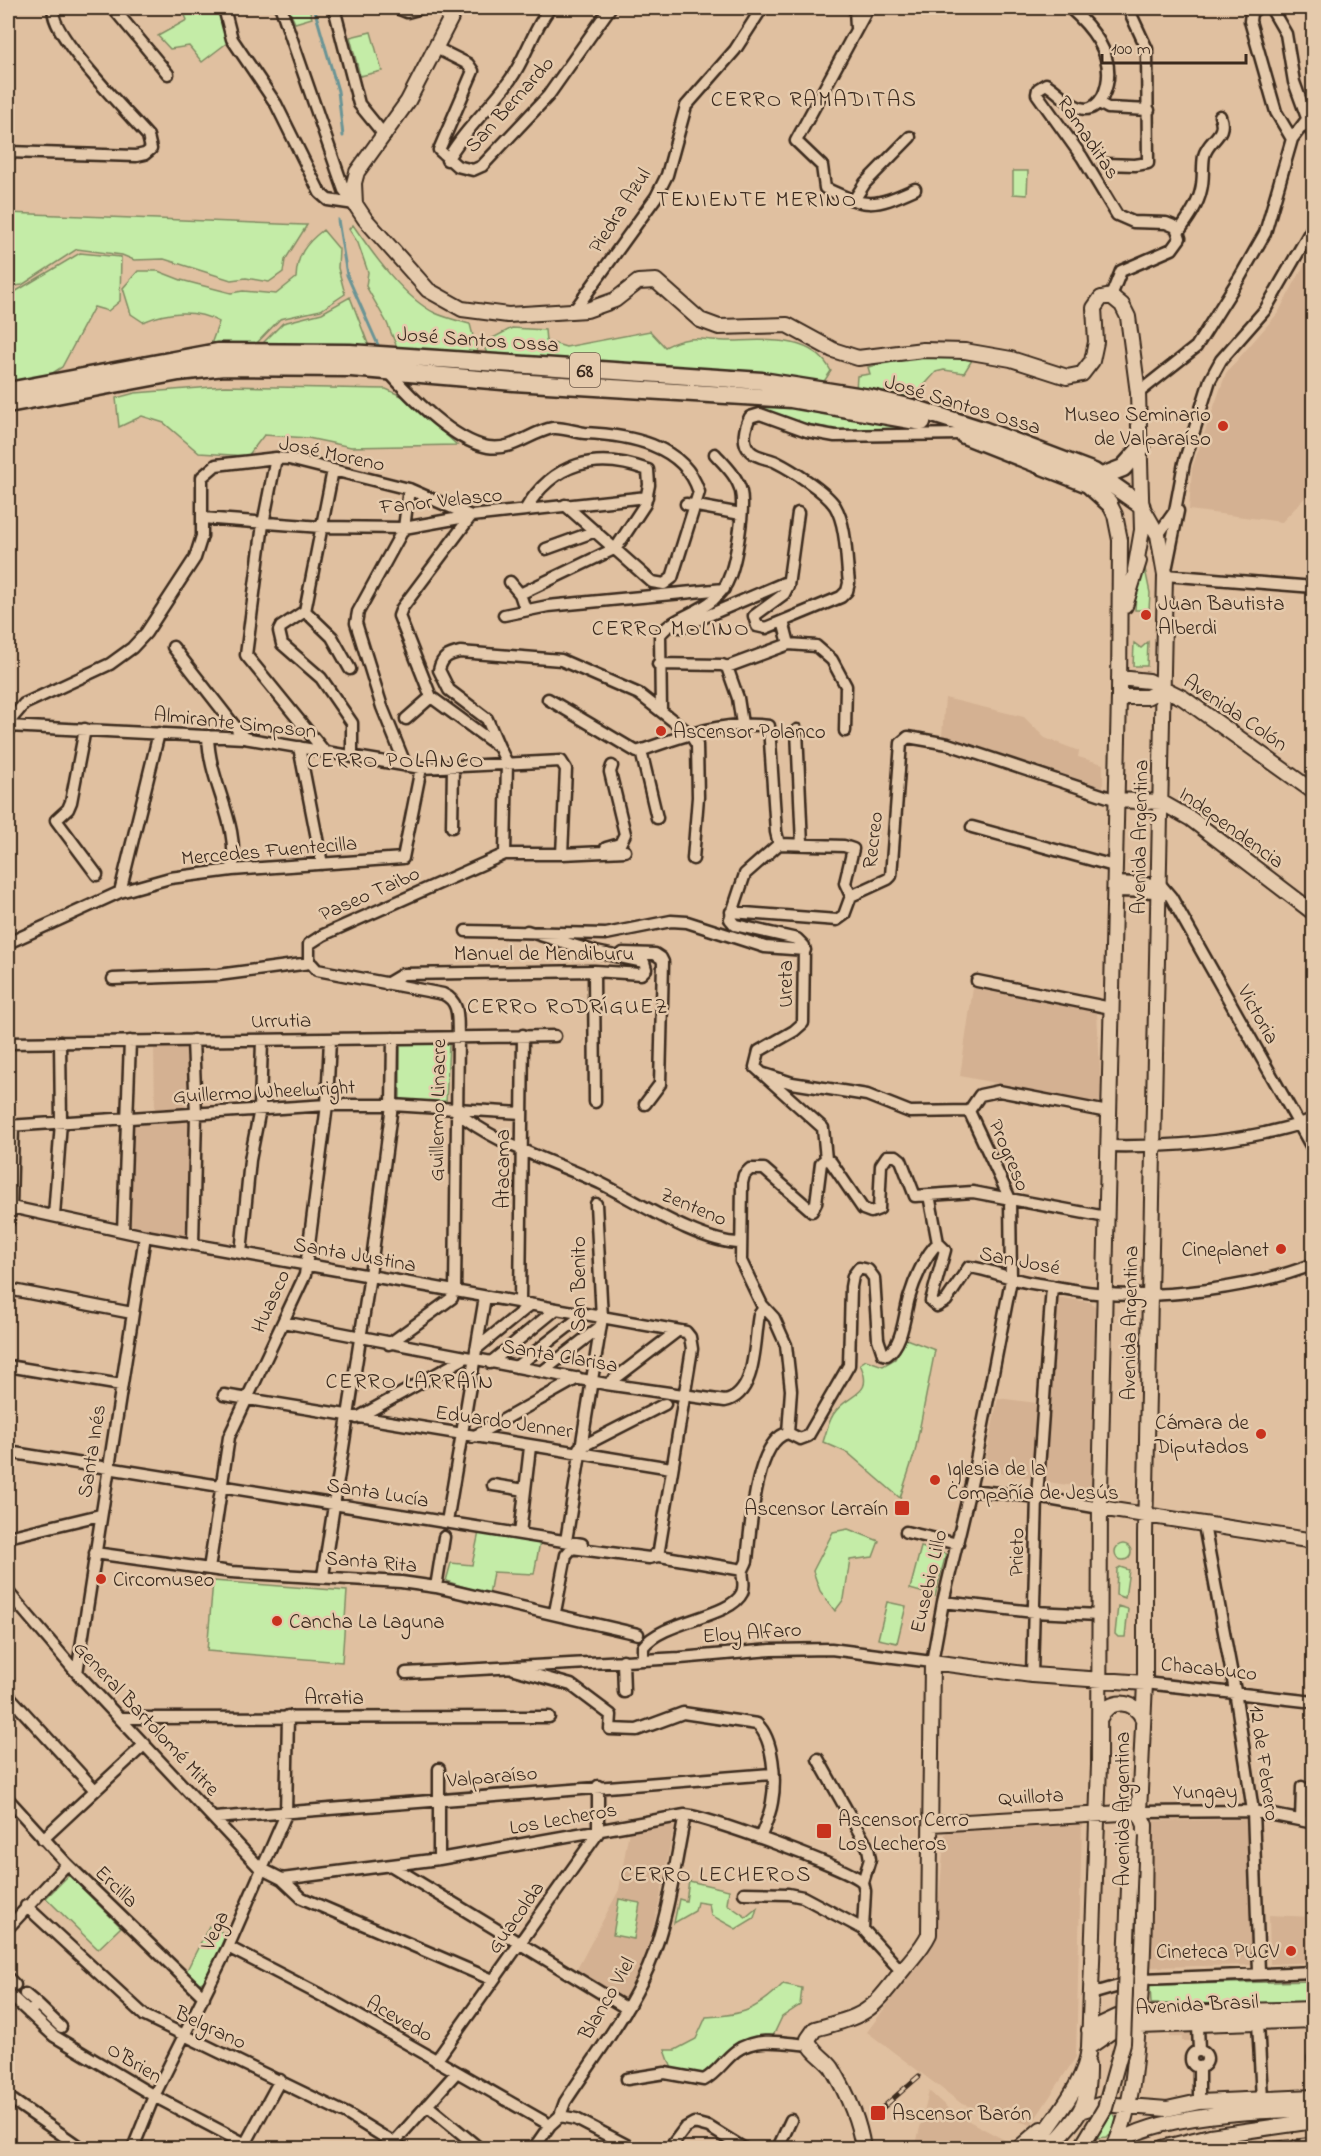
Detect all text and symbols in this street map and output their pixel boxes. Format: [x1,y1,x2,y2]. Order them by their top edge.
scale bar [1102,27,1246,65]
text: 100 m [1111,37,1151,63]
street label: San Bernardo [459,50,562,160]
district label: CERRO RAMADITAS [711,85,917,117]
street label: Ramaditas [1048,90,1126,186]
street label: Piedra Azul [582,163,659,260]
district label: TENIENTE MERINO [656,185,858,217]
street label: José Santos Ossa [396,320,560,362]
road number: 68 [570,353,600,387]
street label: José Santos Ossa [881,368,1044,444]
place label: Museo Seminario de Valparaíso [1064,401,1211,455]
marker: Museo Seminario de Valparaíso [1216,419,1230,433]
street label: José Moreno [276,429,387,481]
street label: Fanor Velasco [377,481,504,523]
place label: Juan Bautista Alberdi [1158,590,1284,644]
marker: Juan Bautista Alberdi [1139,608,1153,622]
district label: CERRO MOLINO [592,614,750,646]
street label: Avenida Colón [1177,668,1293,760]
street label: Almirante Simpson [152,701,318,747]
place label: Ascensor Polanco [673,718,826,748]
marker: Ascensor Polanco [654,724,668,738]
district label: CERRO POLANCO [307,746,485,778]
street label: Avenida Argentina [1125,759,1159,915]
street label: Independencia [1172,780,1290,877]
street label: Recreo [856,810,892,870]
street label: Mercedes Fuentecilla [180,829,358,875]
street label: Paseo Taibo [315,859,425,930]
street label: Manuel de Mendiburu [454,940,634,970]
street label: Ureta [772,960,802,1008]
street label: Victoria [1228,979,1286,1050]
district label: CERRO RODRÍGUEZ [467,992,669,1024]
street label: Urrutia [251,1006,312,1038]
street label: Guillermo Linacre [423,1038,455,1182]
street label: Guillermo Wheelwright [172,1073,356,1115]
street label: Progreso [978,1115,1037,1197]
street label: Atacama [489,1129,519,1209]
street label: Zenteno [655,1180,731,1235]
street label: Santa Justina [291,1230,418,1282]
street label: San Benito [565,1236,595,1332]
place label: Cineplanet [1181,1236,1269,1266]
street label: San José [977,1239,1063,1285]
marker: Cineplanet [1274,1242,1288,1256]
street label: Avenida Argentina [1115,1245,1149,1401]
street label: Huasco [245,1265,299,1338]
street label: Santa Clarisa [499,1332,620,1382]
district label: CERRO LARRAÍN [325,1367,495,1399]
street label: Eduardo Jenner [433,1398,575,1448]
street label: Santa Inés [71,1402,115,1500]
place label: Cámara de Diputados [1154,1409,1250,1463]
marker: Cámara de Diputados [1254,1427,1268,1441]
place label: Iglesia de la Compañía de Jesús [947,1455,1119,1509]
street label: Santa Lucía [324,1471,431,1517]
marker: Iglesia de la Compañía de Jesús [928,1473,942,1487]
place label: Ascensor Larraín [744,1495,888,1525]
marker: Ascensor Larraín [893,1499,911,1517]
street label: Eusebio Lillo [903,1527,956,1636]
street label: Prieto [1003,1527,1033,1577]
street label: Santa Rita [323,1544,418,1582]
place label: Circomuseo [113,1566,214,1596]
marker: Circomuseo [94,1572,108,1586]
place label: Cancha La Laguna [289,1608,445,1640]
marker: Cancha La Laguna [270,1614,284,1628]
street label: Eloy Alfaro [702,1616,803,1654]
street label: General Bartolomé Mitre [65,1635,226,1804]
street label: Chacabuco [1159,1650,1259,1690]
street label: Arratia [304,1684,364,1714]
street label: 12 de Febrero [1240,1704,1286,1823]
street label: Avenida Argentina [1109,1732,1141,1886]
street label: Valparaíso [445,1759,539,1797]
street label: Yungay [1173,1777,1238,1811]
street label: Quillota [998,1781,1065,1815]
street label: Los Lecheros [507,1796,619,1844]
place label: Ascensor Cerro Los Lecheros [838,1806,969,1860]
marker: Ascensor Cerro Los Lecheros [815,1822,833,1840]
street label: Ercilla [87,1859,144,1916]
district label: CERRO LECHEROS [620,1860,812,1892]
street label: Guacolda [481,1876,553,1961]
street label: Vega [194,1906,240,1957]
place label: Cineteca PUCV [1156,1938,1279,1968]
marker: Cineteca PUCV [1284,1944,1298,1958]
street label: Blanco Viel [571,1952,644,2047]
street label: Avenida Brasil [1135,1988,1260,2024]
street label: Acevedo [360,1989,438,2051]
street label: Belgrano [168,1999,251,2060]
street label: O'Brien [100,2035,167,2092]
place label: Ascensor Barón [892,2100,1031,2130]
marker: Ascensor Barón [869,2104,887,2122]

